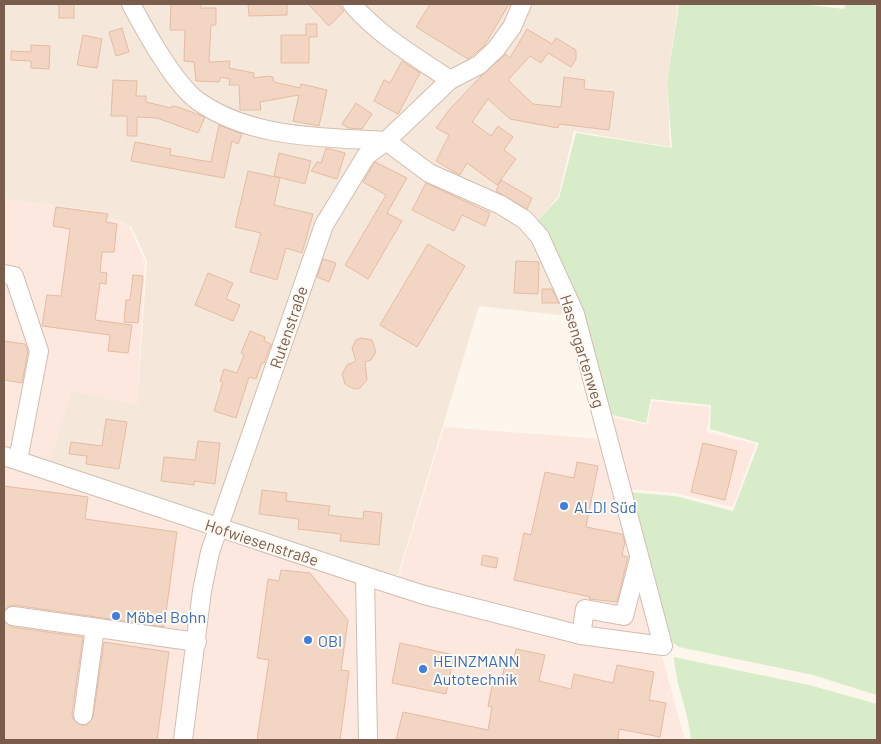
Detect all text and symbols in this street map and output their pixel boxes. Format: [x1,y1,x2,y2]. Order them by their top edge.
street label: Rutenstraße [265,283,311,371]
street label: Hasengartenweg [557,292,609,410]
place label: ALDI Süd [574,497,637,516]
marker: ALDI Süd [558,500,570,512]
street label: Hofwiesenstraße [203,515,321,569]
place label: Möbel Bohn [126,607,206,626]
marker: Möbel Bohn [110,610,122,622]
place label: OBI [318,631,342,650]
marker: OBI [302,634,314,646]
place label: HEINZMANN Autotechnik [433,651,519,688]
marker: HEINZMANN Autotechnik [417,663,429,675]

